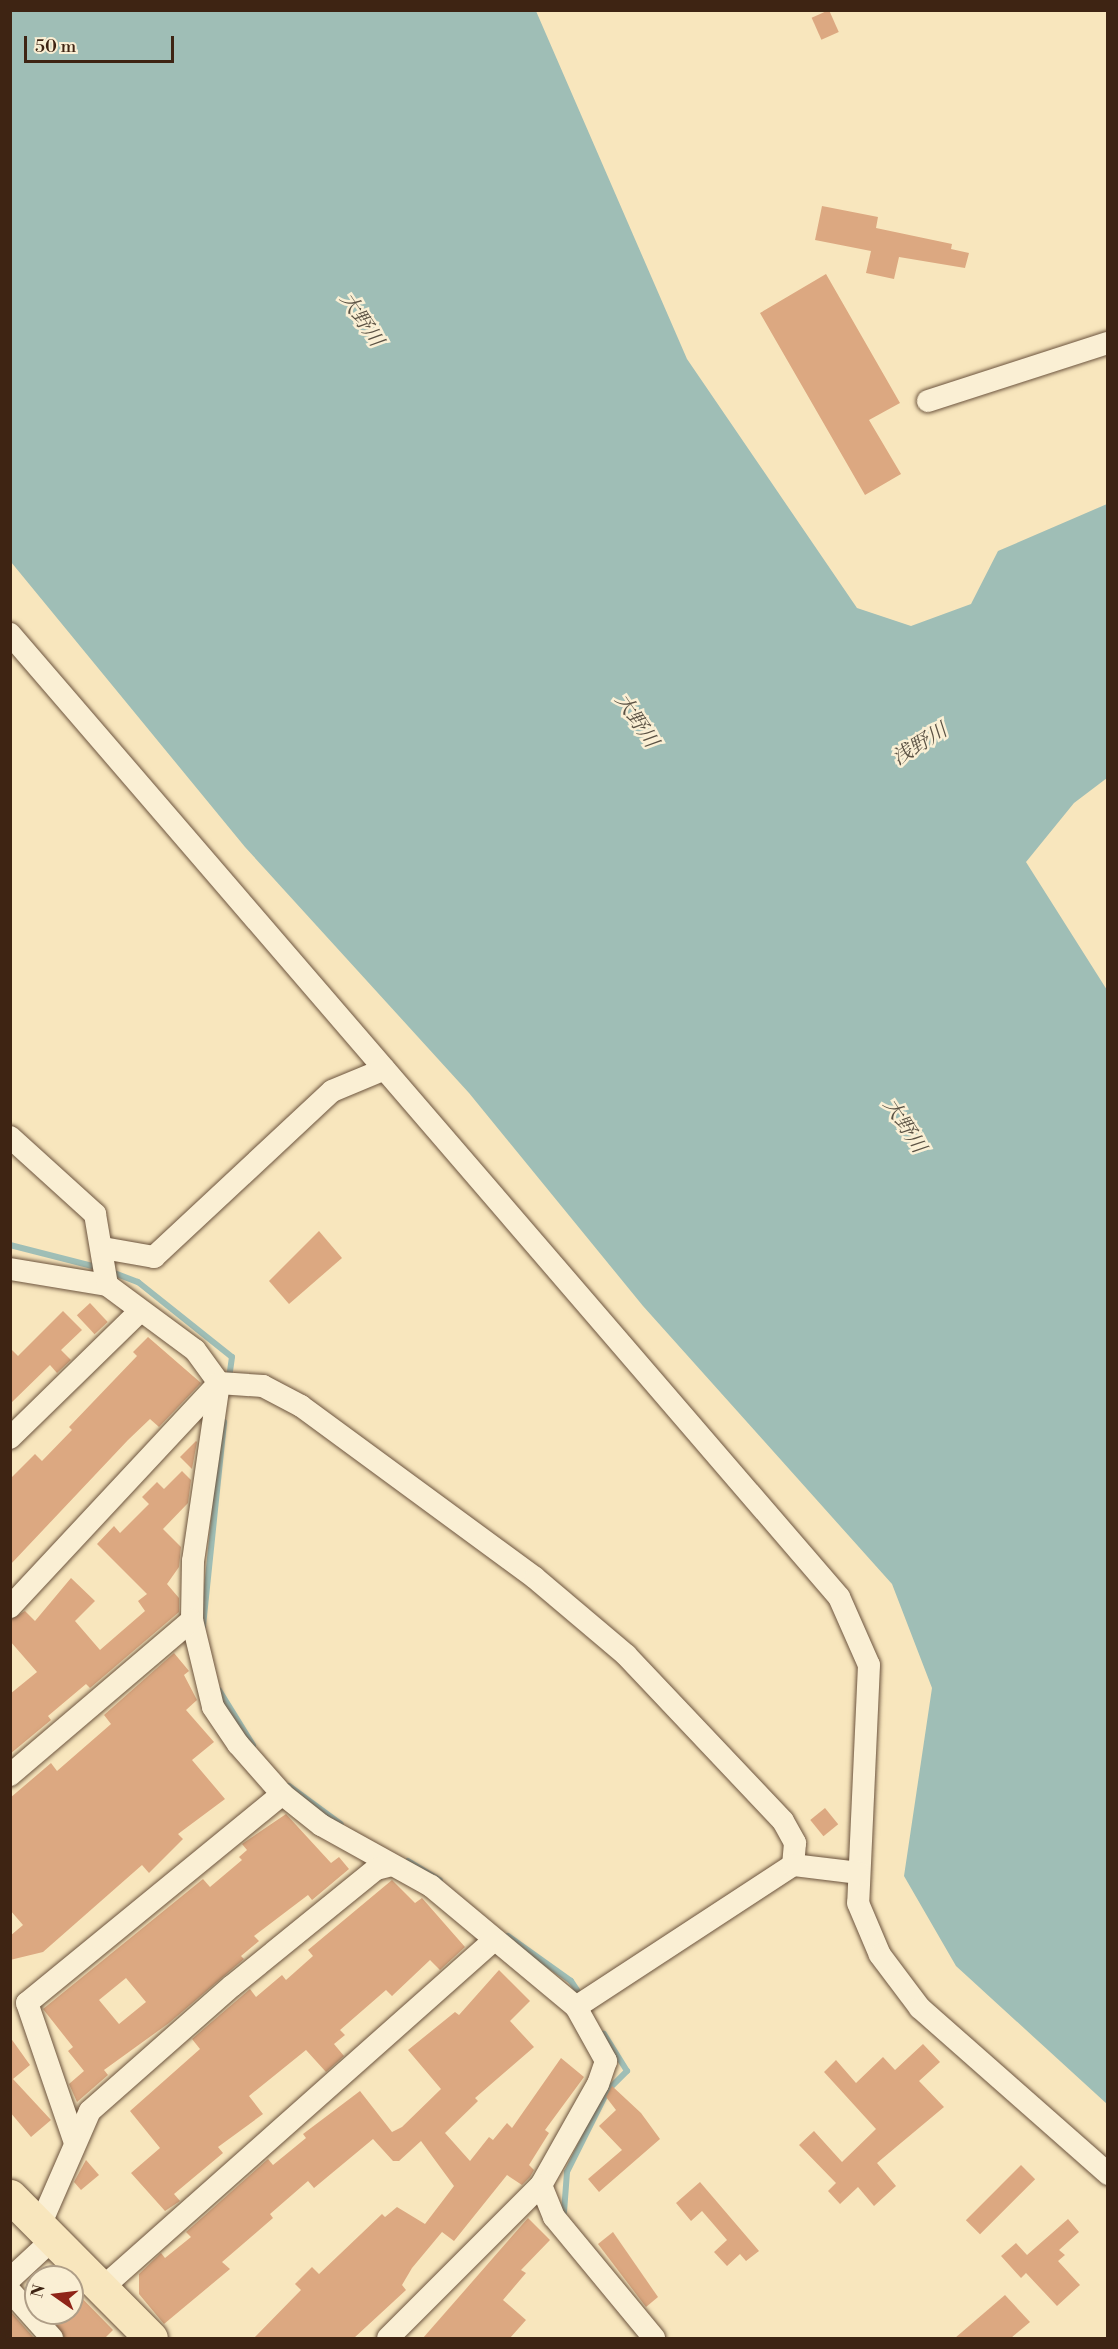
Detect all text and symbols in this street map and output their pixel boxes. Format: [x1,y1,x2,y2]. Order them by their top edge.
scale bar [27,24,177,62]
text: 50 m [35,35,76,58]
water label: 大野川 [334,288,388,352]
water label: 大野川 [609,689,663,753]
water label: 浅野川 [888,719,952,771]
water label: 大野川 [878,1094,930,1158]
north arrow [24,2265,84,2325]
text: N [27,2283,50,2300]

